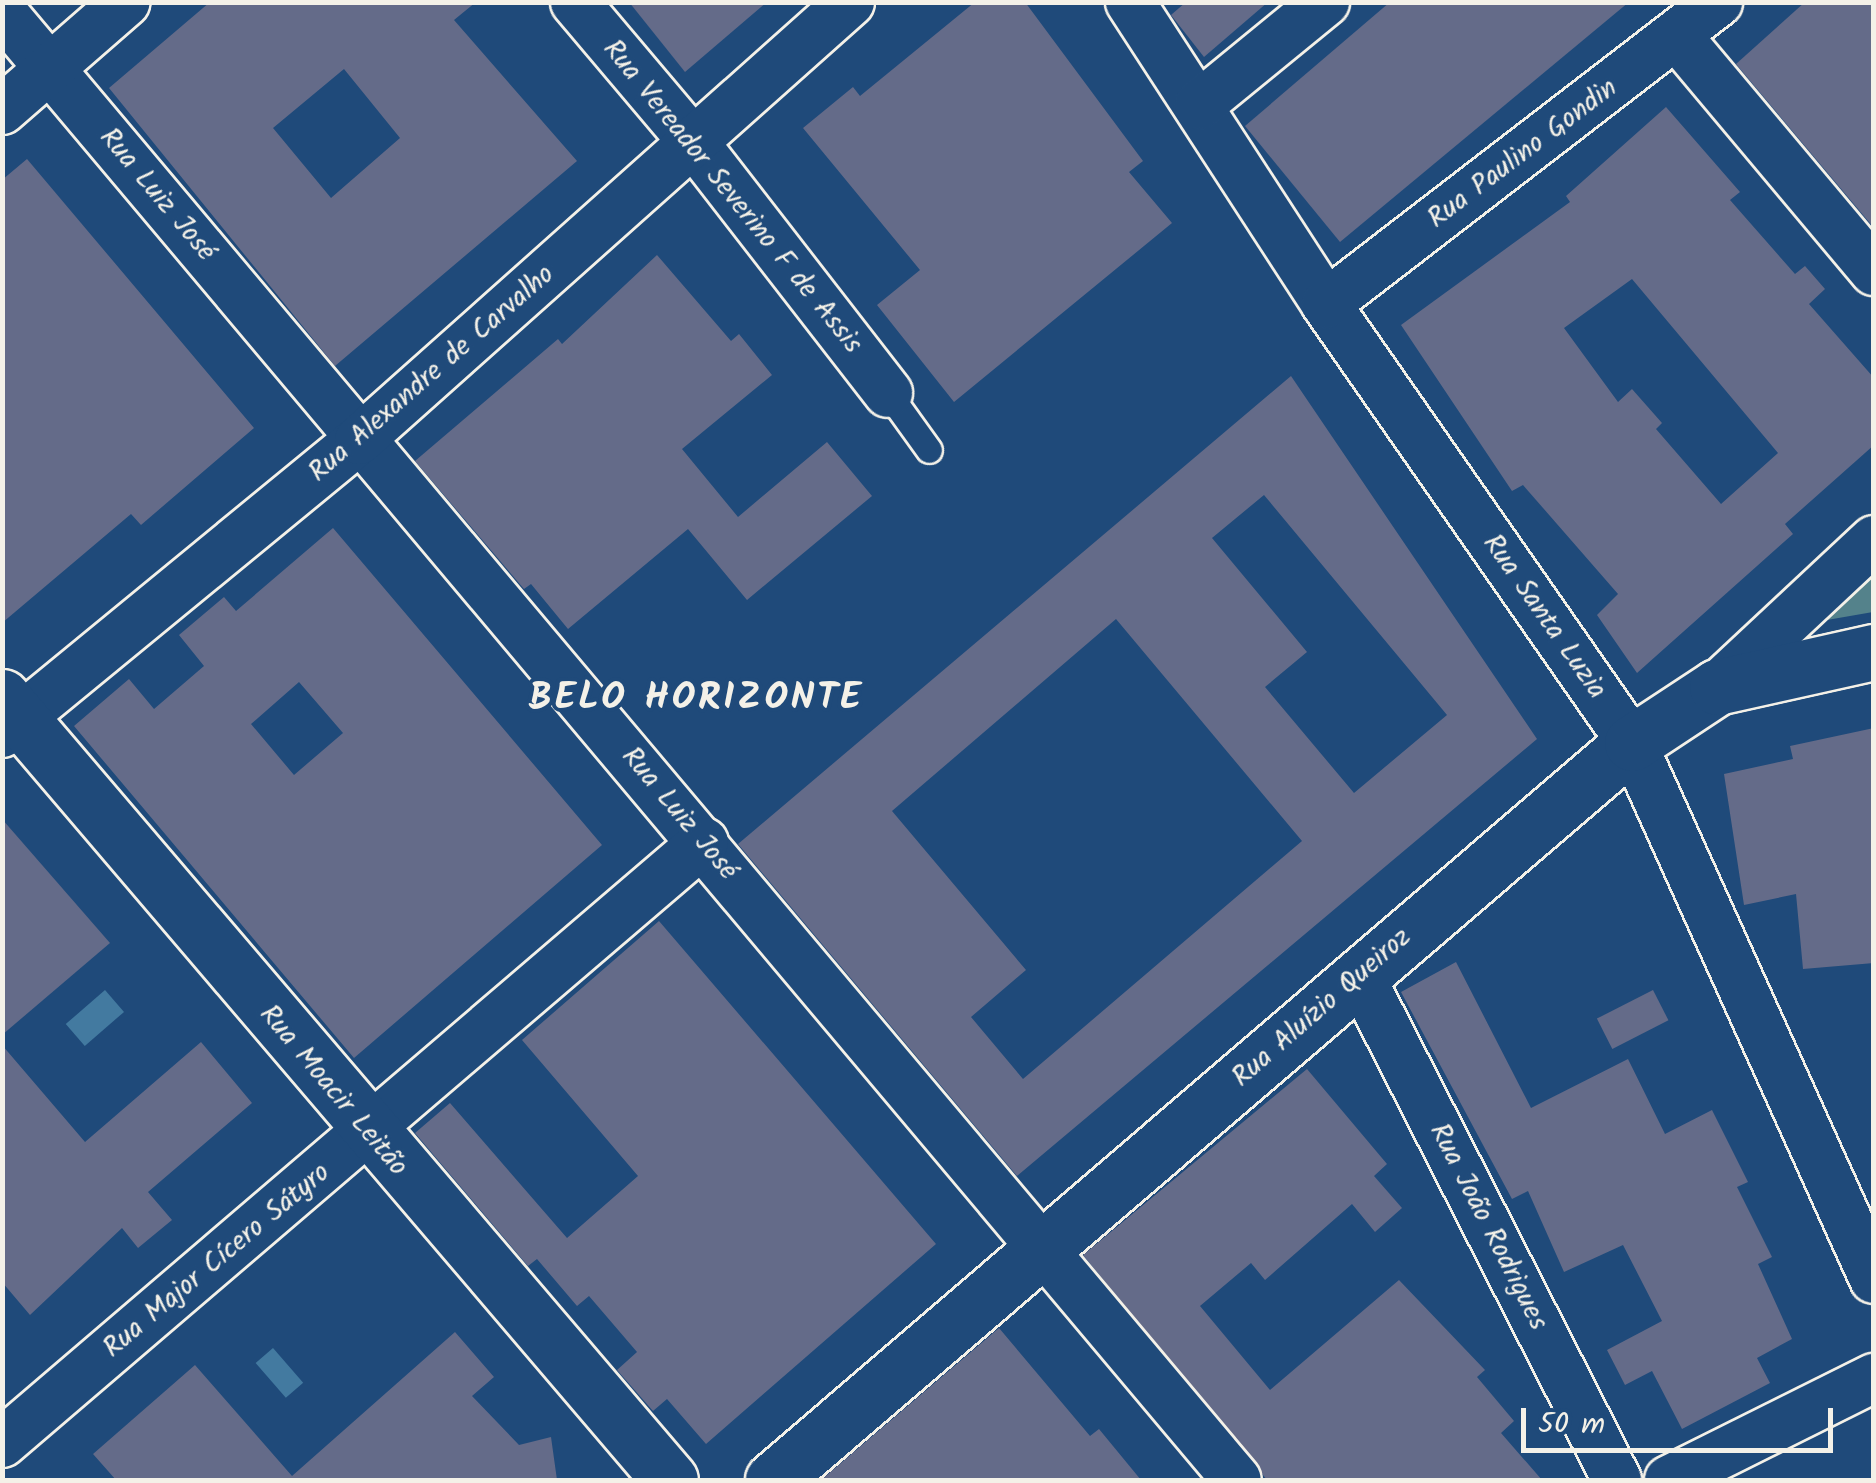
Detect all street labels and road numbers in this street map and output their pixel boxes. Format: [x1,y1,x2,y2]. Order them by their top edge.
street label: Rua Vereador Severino F de Assis [595,33,869,361]
street label: Rua Paulino Gondin [1422,72,1624,236]
street label: Rua Luiz José [92,122,222,268]
street label: Rua Alexandre de Carvalho [302,258,562,490]
street label: Rua Santa Luzia [1475,528,1613,706]
street label: Rua Luiz José [614,741,744,887]
street label: Rua Aluízio Queiroz [1226,921,1418,1095]
street label: Rua Moacir Leitão [252,999,414,1183]
street label: Rua João Rodrigues [1421,1118,1555,1336]
street label: Rua Major Cícero Sátyro [97,1156,337,1366]

